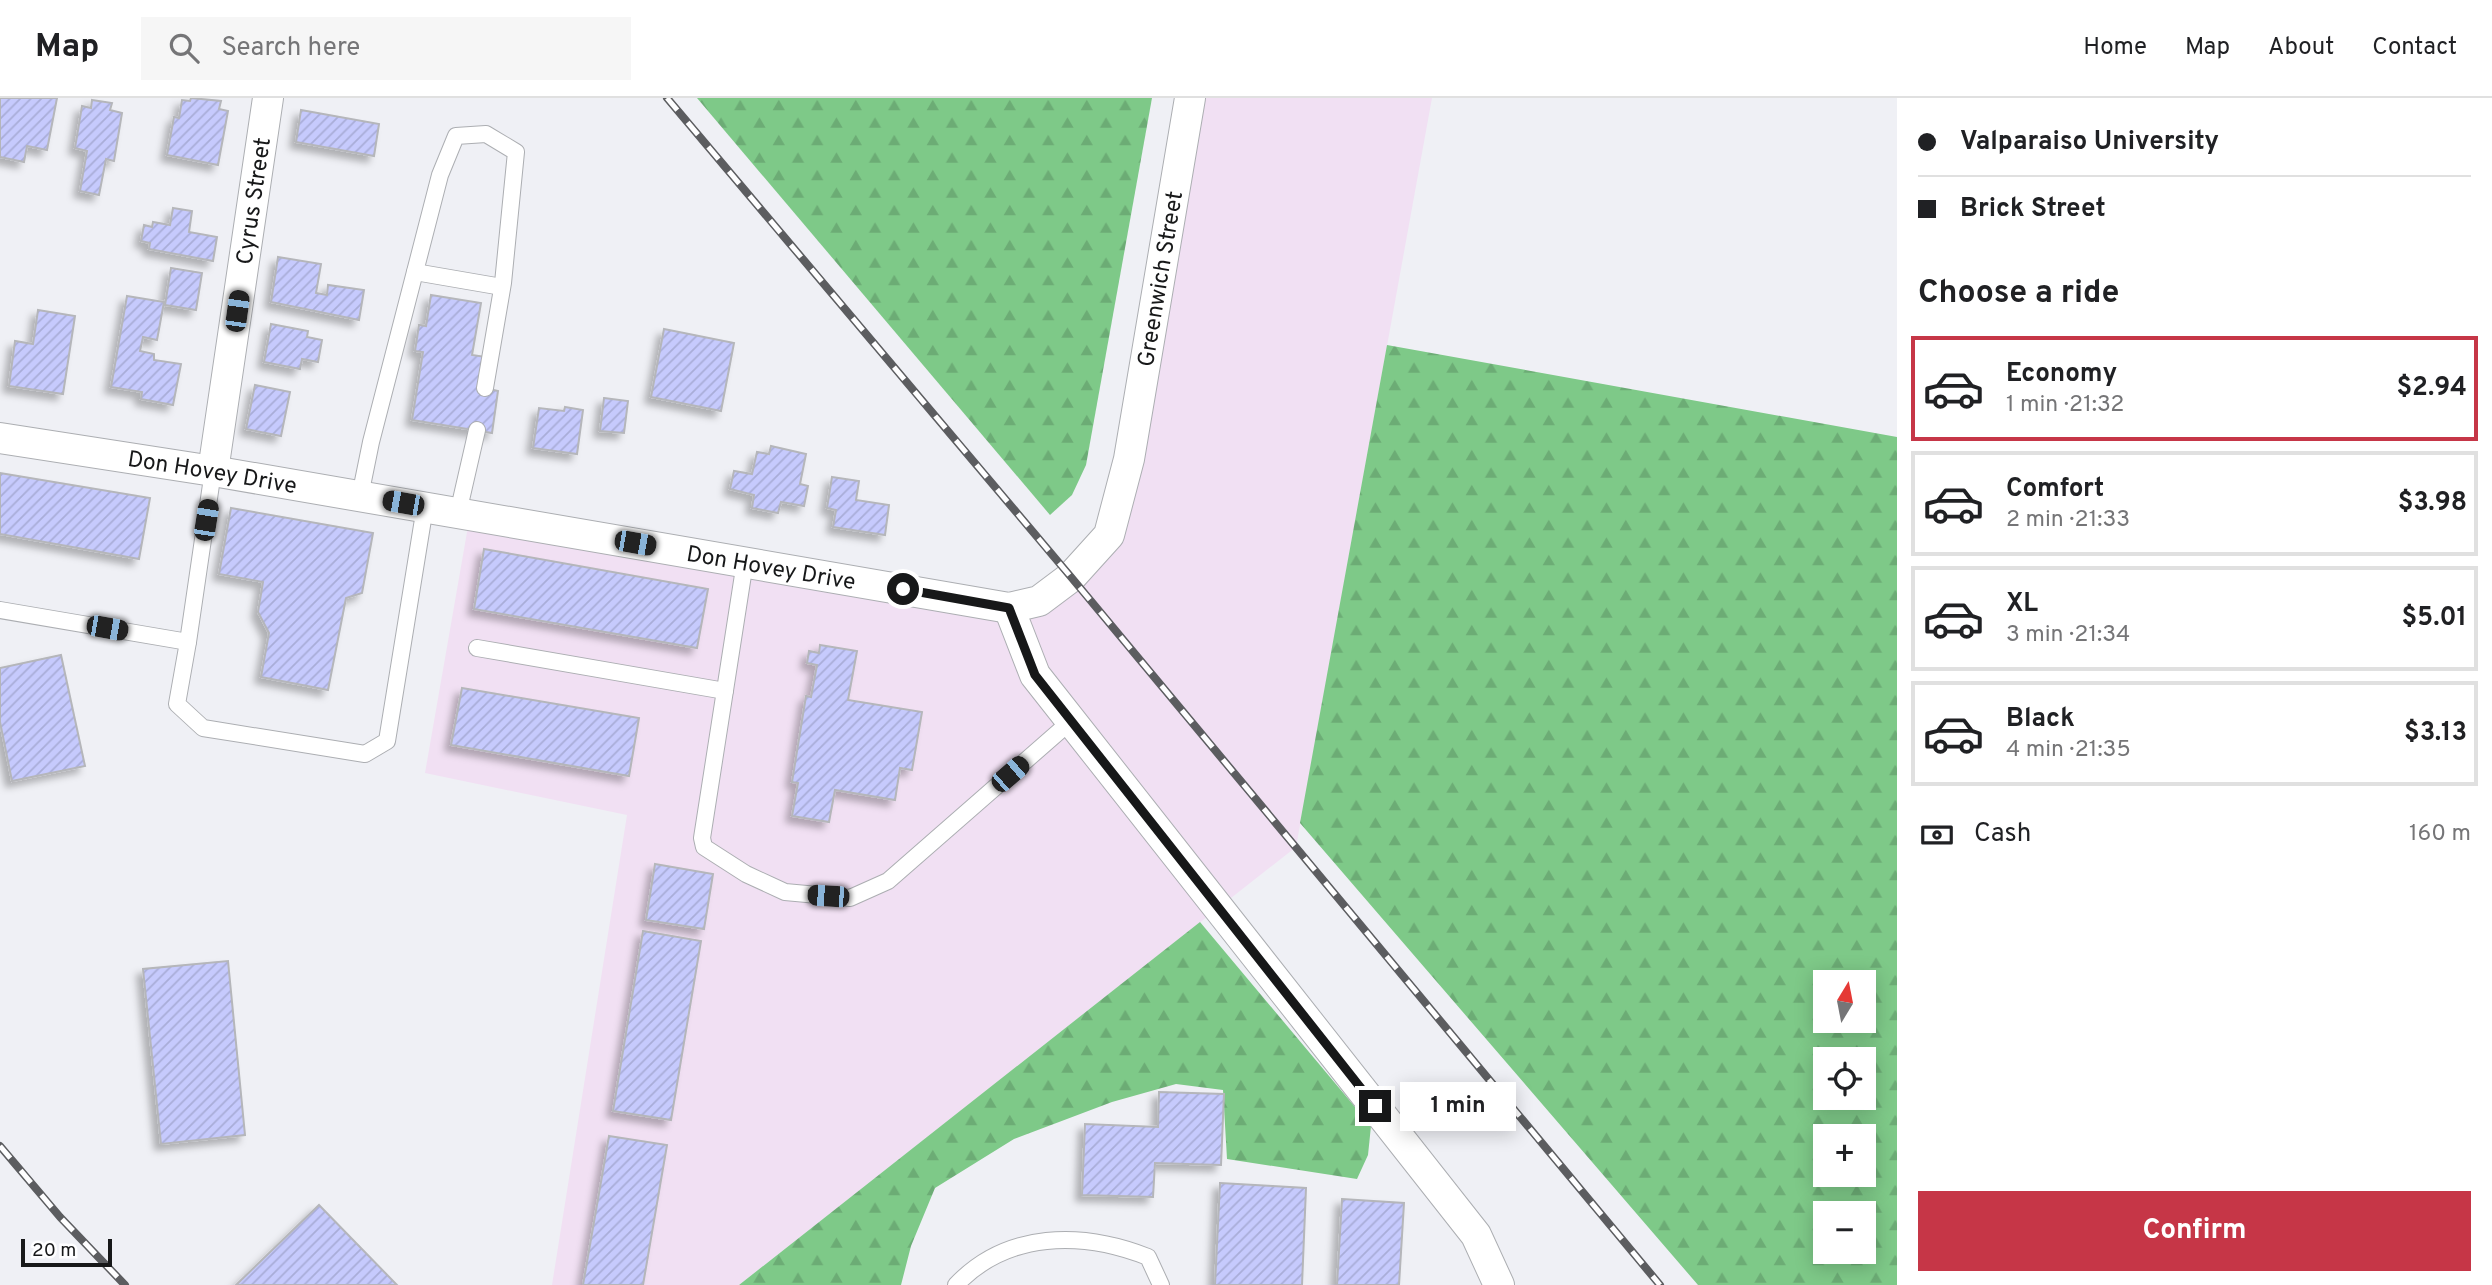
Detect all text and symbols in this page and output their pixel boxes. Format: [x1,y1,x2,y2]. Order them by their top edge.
search box [141,17,631,80]
text: Map [35,27,99,69]
icon: search [165,29,203,67]
text: Search here [221,32,360,65]
text: Home [2083,33,2147,63]
text: Map [2185,33,2230,63]
text: About [2268,33,2334,63]
text: Contact [2372,33,2457,63]
text: Valparaiso University [1960,126,2219,159]
street label: Cyrus Street [232,136,279,267]
street label: Greenwich Street [1133,189,1191,369]
text: Brick Street [1960,193,2106,226]
text: Choose a ride [1918,274,2119,314]
car [224,289,251,333]
icon: car [1922,357,1985,420]
text: Economy [2006,358,2117,391]
text: $2.94 [2396,372,2467,405]
text: 1 min · 21:32 [2006,391,2124,420]
street label: Don Hovey Drive [125,446,299,502]
icon: car [1922,472,1985,535]
text: Comfort [2006,473,2104,506]
text: $3.98 [2398,487,2467,520]
car [381,489,426,517]
car [193,498,220,542]
text: 2 min · 21:33 [2006,506,2130,535]
car [613,529,658,557]
street label: Don Hovey Drive [684,541,858,598]
route start [887,573,919,605]
icon: car [1922,587,1985,650]
text: XL [2006,588,2038,621]
text: $5.01 [2402,602,2467,635]
car [85,614,130,642]
text: 3 min · 21:34 [2006,621,2130,650]
icon: car [1922,702,1985,765]
text: Black [2006,703,2075,736]
text: $3.13 [2404,717,2467,750]
text: 4 min · 21:35 [2006,736,2131,765]
car [988,752,1033,796]
icon: cash [1918,816,1956,854]
text: Cash [1974,818,2031,851]
text: 160 m [2409,820,2471,849]
car [807,884,850,908]
north arrow [1813,970,1876,1032]
map controls [1813,970,1876,1264]
button: locate [1813,1047,1876,1110]
callout: 1 min [1400,1082,1515,1130]
route end [1359,1090,1391,1122]
text: 1 min [1430,1092,1486,1121]
button: + [1813,1124,1876,1187]
button: Confirm [1918,1191,2471,1271]
button: − [1813,1201,1876,1264]
scale bar [21,1236,112,1268]
text: 20 m [32,1239,76,1263]

